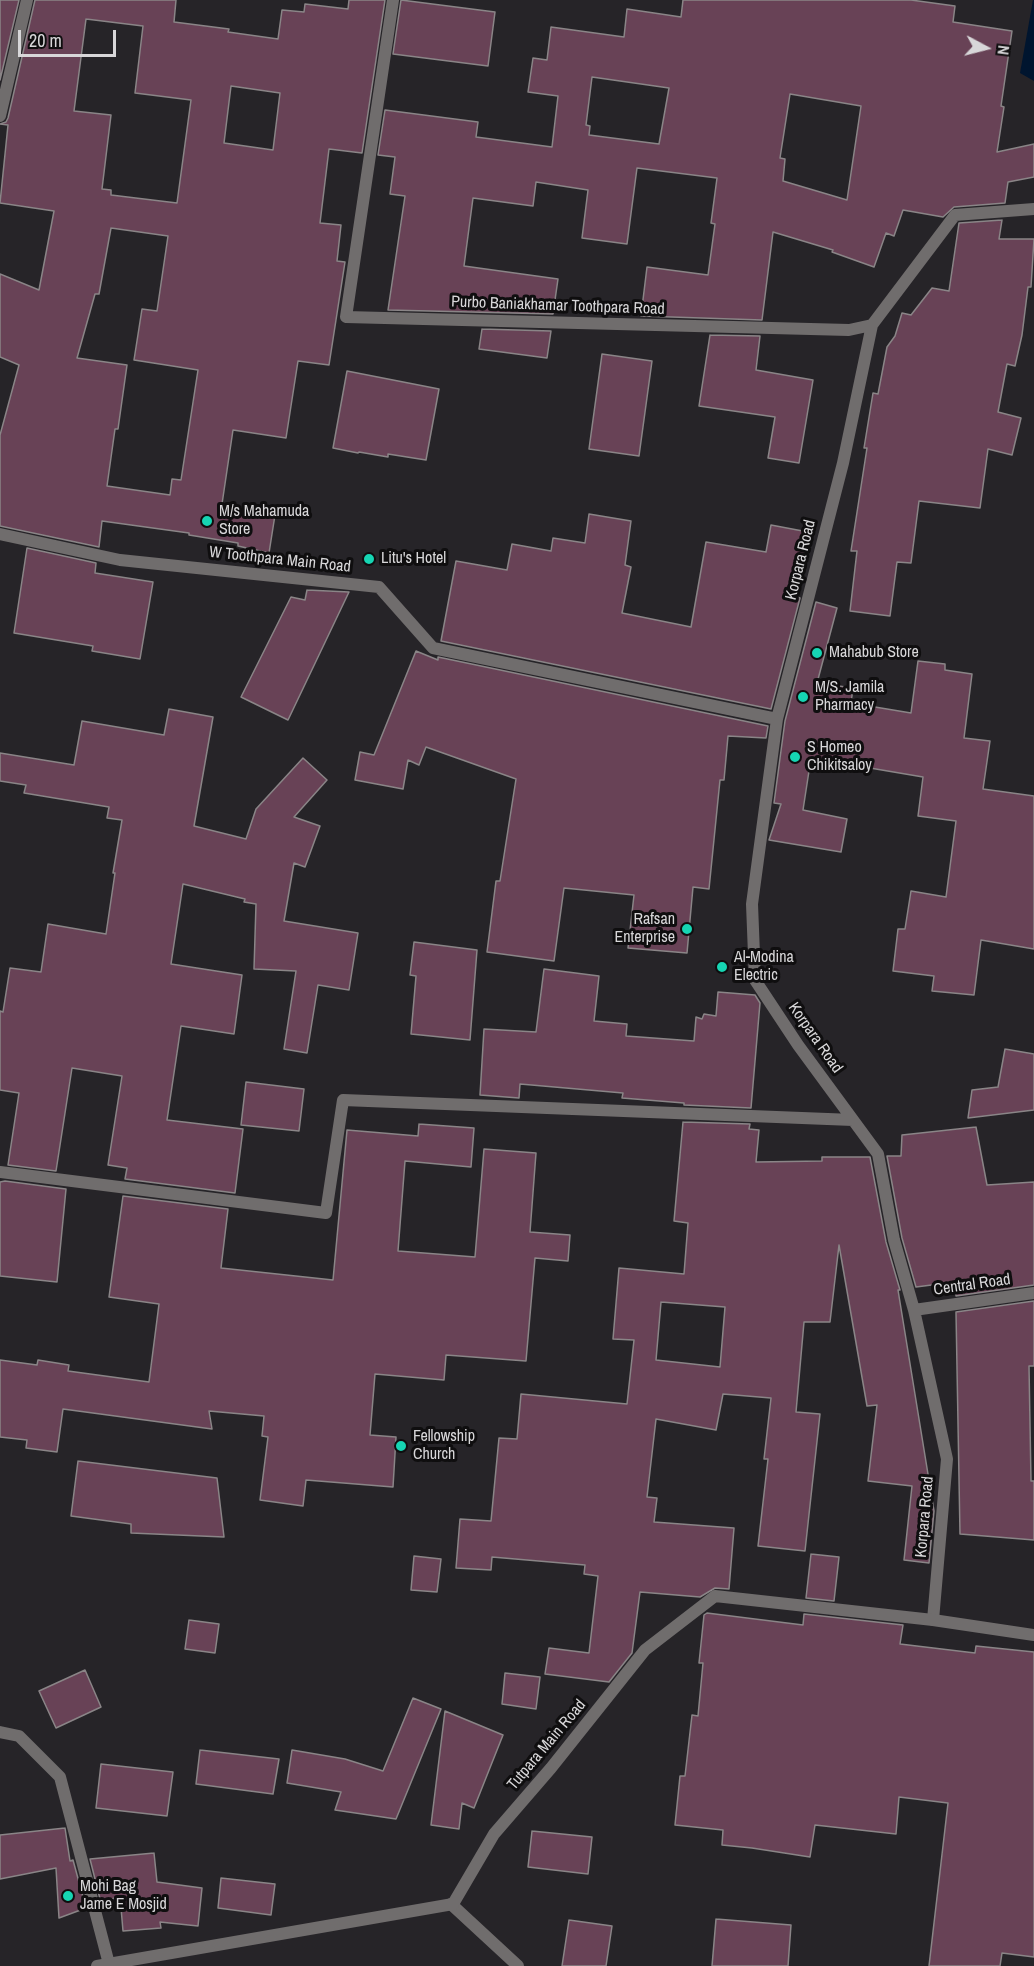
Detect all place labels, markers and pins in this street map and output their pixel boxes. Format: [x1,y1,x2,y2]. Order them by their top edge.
place label: M/s Mahamuda Store [219,502,309,540]
marker: M/s Mahamuda Store [200,514,214,528]
place label: Litu's Hotel [381,549,446,569]
marker: Litu's Hotel [362,552,376,566]
place label: Mahabub Store [829,643,919,663]
marker: Mahabub Store [810,646,824,660]
place label: M/S. Jamila Pharmacy [815,678,884,716]
marker: M/S. Jamila Pharmacy [796,690,810,704]
place label: S Homeo Chikitsaloy [807,738,872,776]
marker: S Homeo Chikitsaloy [788,750,802,764]
place label: Rafsan Enterprise [614,910,675,948]
marker: Rafsan Enterprise [680,922,694,936]
place label: Al-Modina Electric [734,948,794,986]
marker: Al-Modina Electric [715,960,729,974]
place label: Fellowship Church [413,1427,475,1465]
marker: Fellowship Church [394,1439,408,1453]
place label: Mohi Bag Jame E Mosjid [80,1877,167,1915]
marker: Mohi Bag Jame E Mosjid [61,1889,75,1903]

